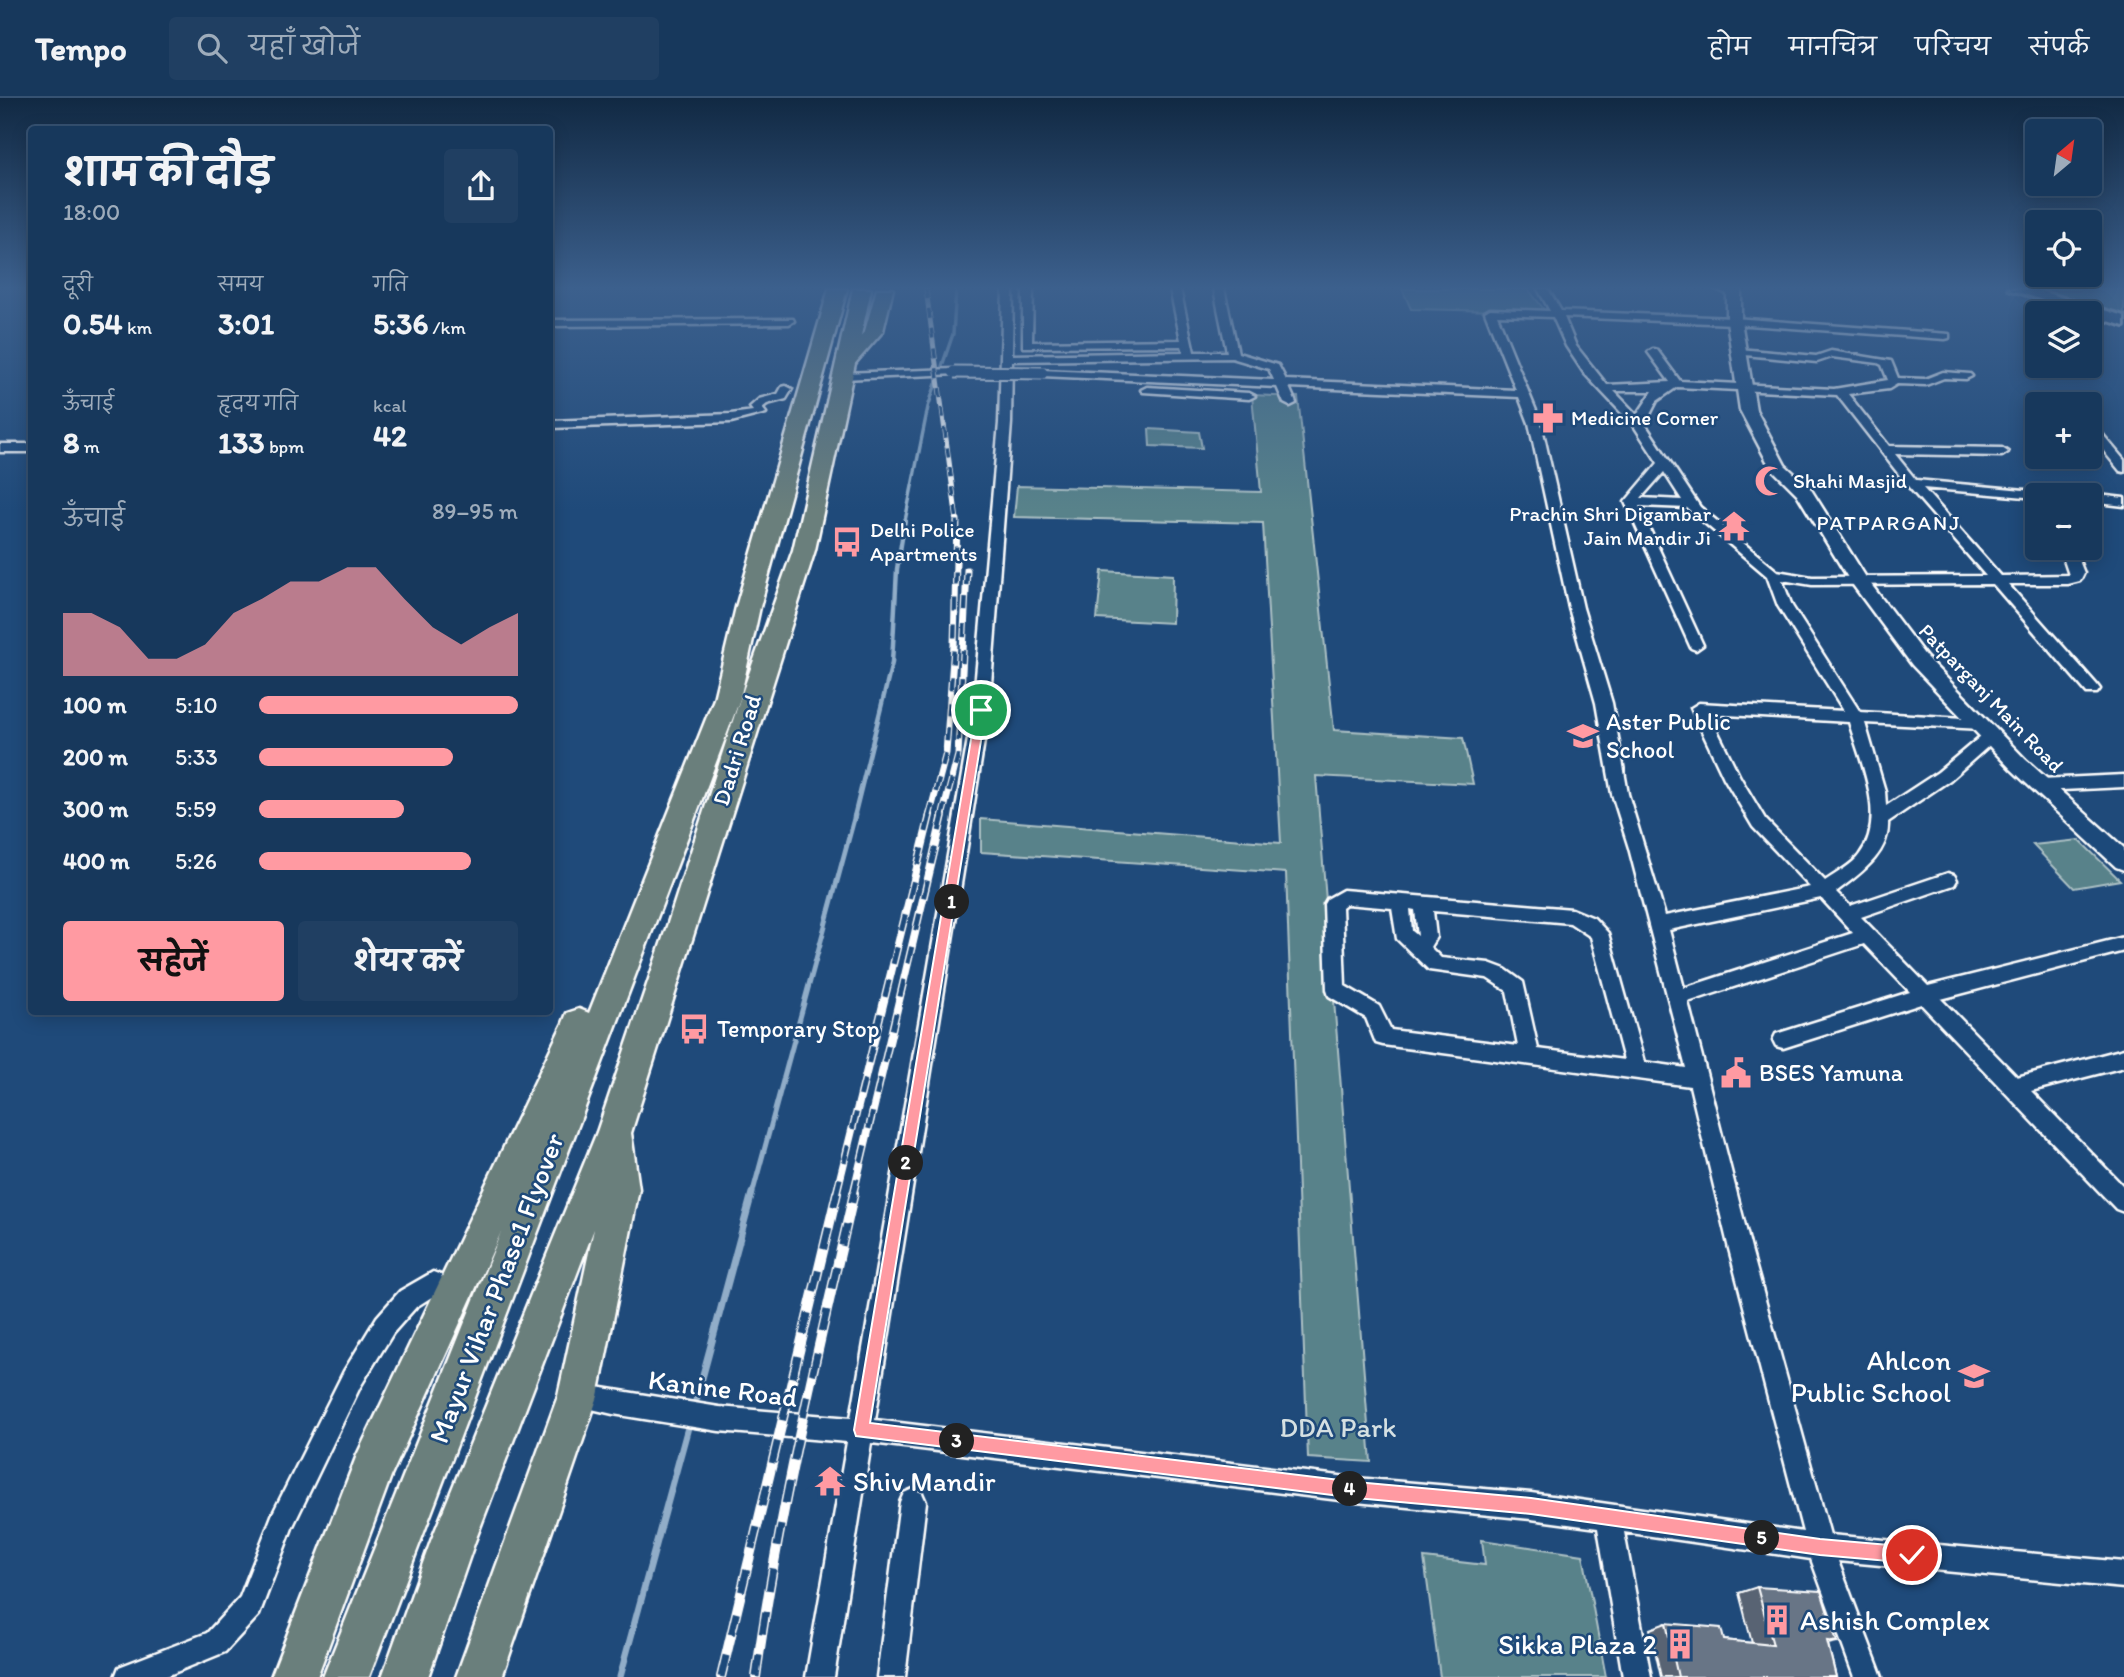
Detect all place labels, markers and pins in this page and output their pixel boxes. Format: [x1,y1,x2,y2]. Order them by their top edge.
pharmacy icon: Medicine Corner [1531,401,1565,435]
place label: Medicine Corner [1571,405,1719,430]
mosque icon: Shahi Masjid [1753,464,1787,498]
place label: Shahi Masjid [1793,468,1907,493]
place label: Prachin Shri Digambar Jain Mandir Ji [1509,501,1712,550]
temple icon: Prachin Shri Digambar Jain Mandir Ji [1717,509,1751,543]
place label: Delhi Police Apartments [870,517,977,566]
bus stop icon: Delhi Police Apartments [830,525,864,559]
pin [951,680,1011,740]
place label: Aster Public School [1606,707,1731,764]
school or university icon: Aster Public School [1566,719,1600,753]
pin: 1 [934,884,970,920]
bus stop icon: Temporary Stop [677,1012,711,1046]
place label: Temporary Stop [717,1014,879,1043]
public building icon: BSES Yamuna [1719,1056,1753,1090]
place label: BSES Yamuna [1759,1058,1904,1087]
pin: 2 [888,1146,923,1180]
place label: Ahlcon Public School [1791,1343,1951,1409]
school or university icon: Ahlcon Public School [1957,1359,1991,1393]
pin: 3 [940,1424,974,1458]
temple icon: Shiv Mandir [813,1464,847,1498]
place label: Shiv Mandir [853,1464,996,1498]
pin: 4 [1332,1472,1368,1506]
pin: 5 [1744,1520,1780,1556]
pin [1882,1525,1942,1585]
building icon: Ashish Complex [1760,1603,1794,1637]
place label: Ashish Complex [1800,1603,1990,1637]
place label: Sikka Plaza 2 [1498,1627,1657,1661]
building icon: Sikka Plaza 2 [1663,1627,1697,1661]

